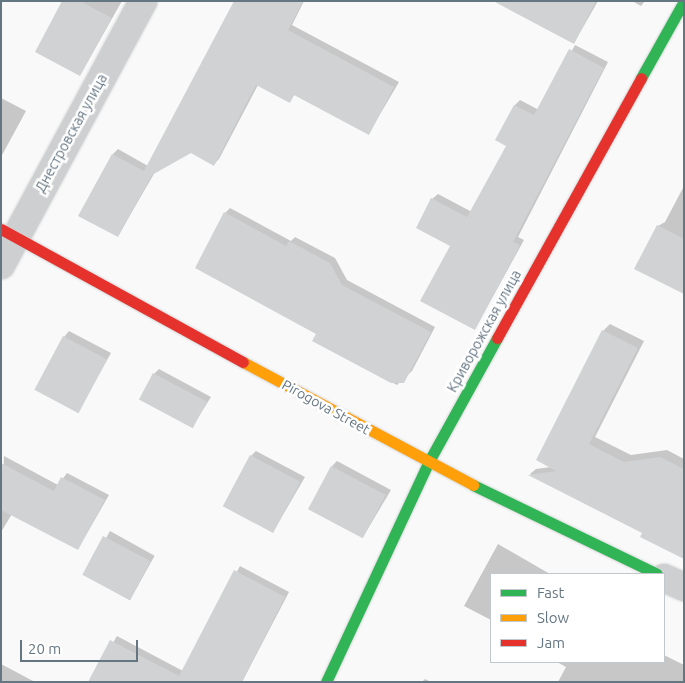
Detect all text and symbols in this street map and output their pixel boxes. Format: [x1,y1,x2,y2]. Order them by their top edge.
street label: Днестровская улица [32,71,110,195]
street label: Криворожская улица [443,267,525,395]
street label: Pirogova Street [279,376,373,438]
legend [490,573,665,663]
text: Fast [537,584,564,601]
text: Slow [537,609,569,626]
scale bar [22,630,140,662]
text: Jam [537,634,565,651]
text: 20 m [28,640,61,657]

